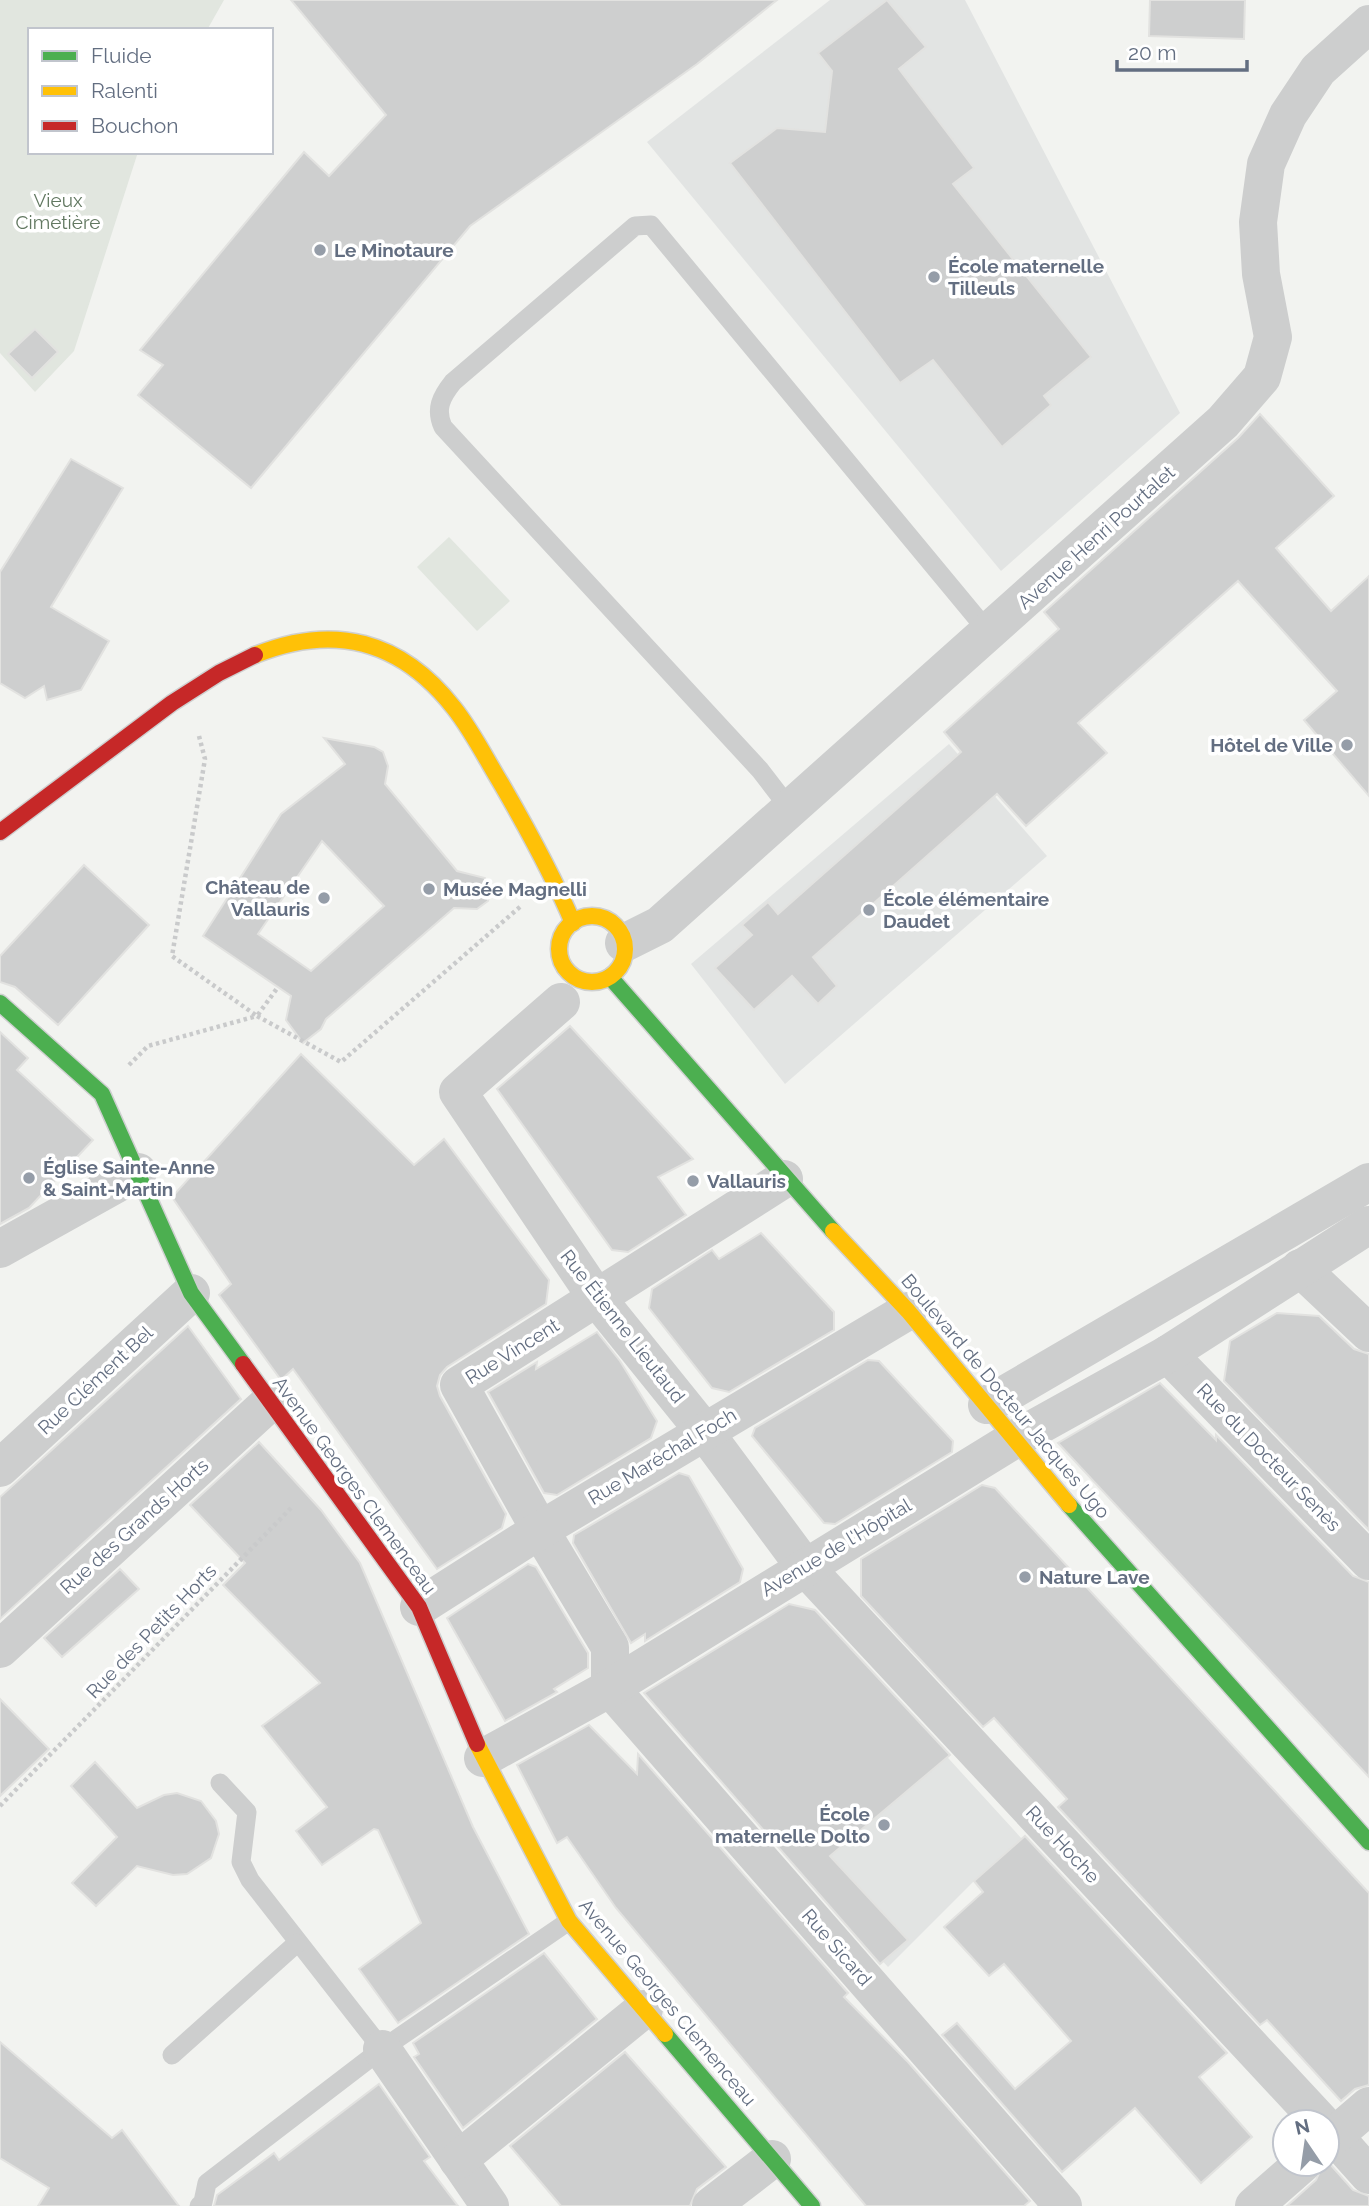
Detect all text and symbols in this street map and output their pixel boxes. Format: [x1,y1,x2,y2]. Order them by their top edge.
legend [28,28,273,154]
scale bar [1117,28,1246,72]
text: 20 m [1128,40,1176,65]
text: Fluide [91,43,152,68]
text: Ralenti [91,78,158,103]
text: Bouchon [91,113,178,138]
park label: Vieux Cimetière [16,189,100,233]
place label: Le Minotaure [334,239,454,261]
marker: Le Minotaure [312,242,328,258]
place label: École maternelle Tilleuls [948,255,1104,299]
marker: École maternelle Tilleuls [926,269,942,285]
street label: Avenue Henri Pourtalet [1013,460,1179,613]
place label: Hôtel de Ville [1210,734,1333,756]
marker: Hôtel de Ville [1339,737,1355,753]
place label: Château de Vallauris [205,876,310,920]
place label: Musée Magnelli [443,878,587,900]
marker: Musée Magnelli [421,881,437,897]
place label: École élémentaire Daudet [883,888,1049,932]
marker: Château de Vallauris [316,890,332,906]
marker: École élémentaire Daudet [861,902,877,918]
place label: Église Sainte-Anne & Saint-Martin [43,1156,215,1200]
marker: Église Sainte-Anne & Saint-Martin [21,1170,37,1186]
place label: Vallauris [707,1170,786,1192]
marker: Vallauris [685,1173,701,1189]
street label: Rue Étienne Lieutaud [556,1245,690,1407]
street label: Boulevard de Docteur Jacques Ugo [897,1269,1115,1523]
street label: Rue Vincent [461,1313,563,1388]
street label: Rue Clément Bel [33,1321,157,1439]
street label: Avenue Georges Clemenceau [269,1372,441,1598]
street label: Rue du Docteur Senès [1193,1379,1345,1535]
street label: Rue Maréchal Foch [584,1403,740,1509]
street label: Rue des Grands Horts [56,1454,212,1598]
street label: Avenue de l'Hôpital [757,1493,916,1600]
street label: Rue des Petits Horts [81,1560,221,1702]
place label: Nature Lave [1039,1566,1150,1588]
marker: Nature Lave [1017,1569,1033,1585]
street label: Rue Hoche [1022,1801,1104,1887]
place label: École maternelle Dolto [715,1803,870,1847]
marker: École maternelle Dolto [876,1817,892,1833]
street label: Avenue Georges Clemenceau [575,1894,761,2110]
street label: Rue Sicard [798,1904,876,1990]
north arrow [1271,2108,1341,2178]
text: N [1293,2114,1312,2139]

